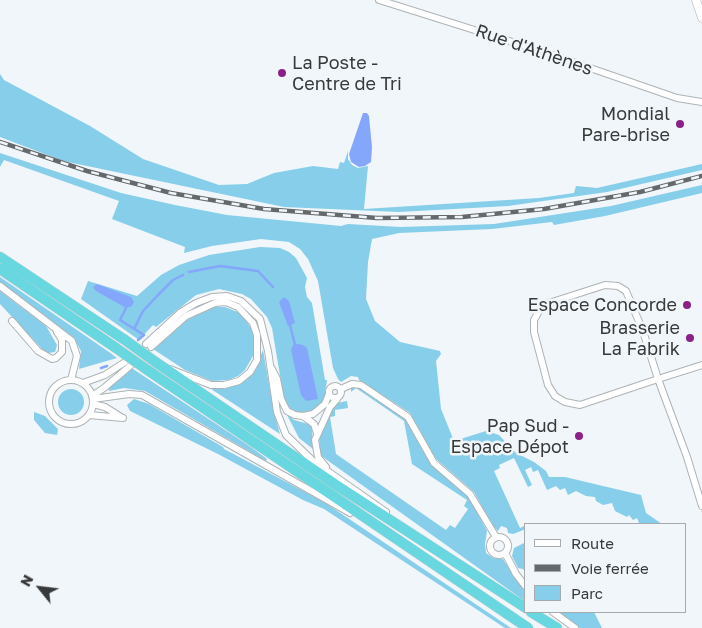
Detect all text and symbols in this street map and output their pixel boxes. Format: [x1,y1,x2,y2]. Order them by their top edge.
street label: Rue d'Athènes [473,20,595,80]
place label: La Poste - Centre de Tri [292,52,402,94]
marker: La Poste - Centre de Tri [276,67,288,79]
place label: Mondial Pare-brise [581,103,670,146]
marker: Mondial Pare-brise [674,118,686,130]
place label: Espace Concorde [527,294,677,316]
marker: Espace Concorde [681,299,693,311]
place label: Brasserie La Fabrik [599,317,680,359]
marker: Brasserie La Fabrik [684,332,696,344]
place label: Pap Sud - Espace Dépot [450,415,569,458]
marker: Pap Sud - Espace Dépot [573,430,585,442]
legend [524,523,687,613]
text: Route [571,534,614,552]
text: Voie ferrée [571,559,649,577]
north arrow [15,563,65,613]
text: N [16,572,36,589]
text: Parc [571,584,603,602]

